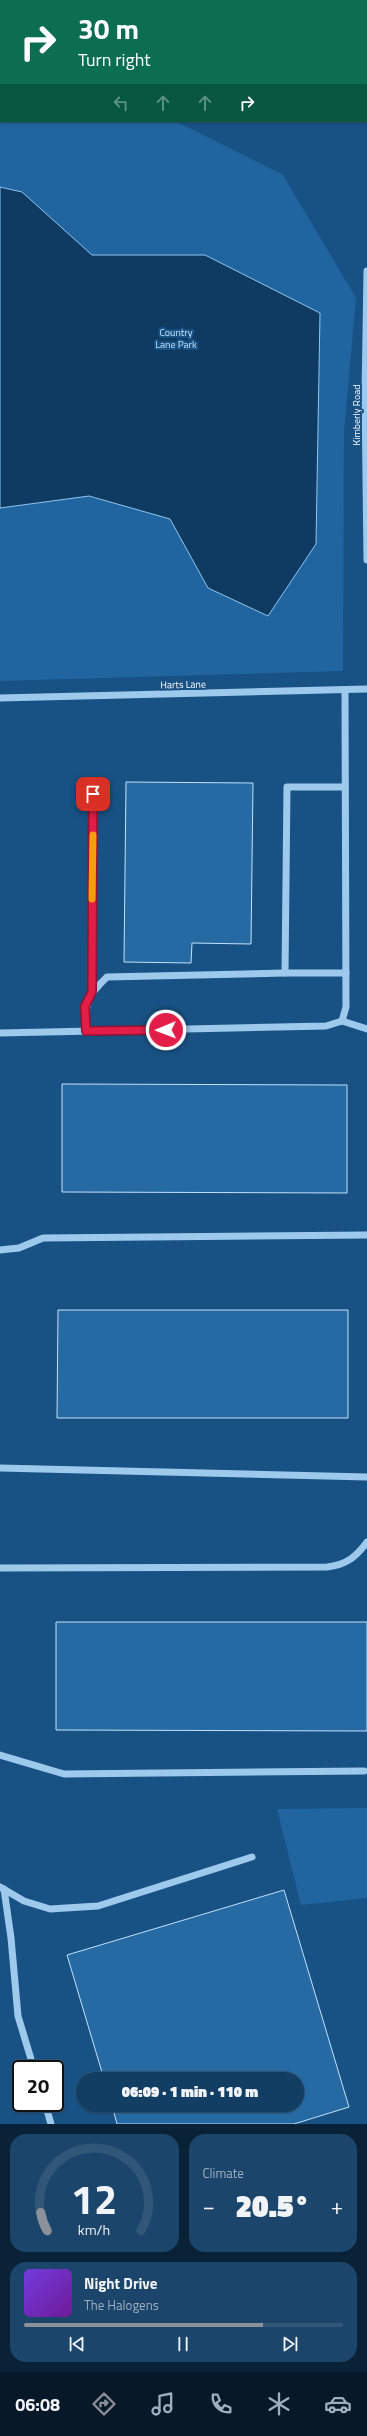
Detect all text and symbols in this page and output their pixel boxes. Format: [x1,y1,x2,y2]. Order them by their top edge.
text: 30 m [78,7,139,50]
icon: right [12,16,64,68]
text: Turn right [78,46,151,73]
icon: left [110,92,132,114]
icon: ahead [152,92,174,114]
icon: ahead [194,92,216,114]
icon: right [236,92,258,114]
park label: Country Lane Park [155,325,197,352]
street label: Kimberly Road [349,385,364,446]
street label: Harts Lane [160,677,206,692]
pin [76,777,110,811]
icon: arrive [82,783,104,805]
position arrow [145,1009,187,1051]
speed limit sign: 20 [12,2060,64,2112]
text: 06:09 · 1 min · 110 m [122,2080,258,2103]
text: Climate [203,2163,244,2183]
text: 12 [71,2167,118,2230]
text: 20.5° [236,2183,310,2229]
text: − [203,2189,215,2223]
text: + [331,2189,343,2223]
text: km/h [78,2219,110,2241]
text: Night Drive [84,2272,157,2295]
text: The Halogens [84,2295,159,2315]
icon: previous [66,2333,88,2355]
icon: pause [172,2333,194,2355]
icon: next [279,2333,301,2355]
icon: directions [90,2390,118,2418]
icon: music [149,2390,177,2418]
icon: phone [207,2390,235,2418]
icon: climate [265,2390,293,2418]
icon: car [324,2390,352,2418]
text: 06:08 [15,2391,60,2418]

